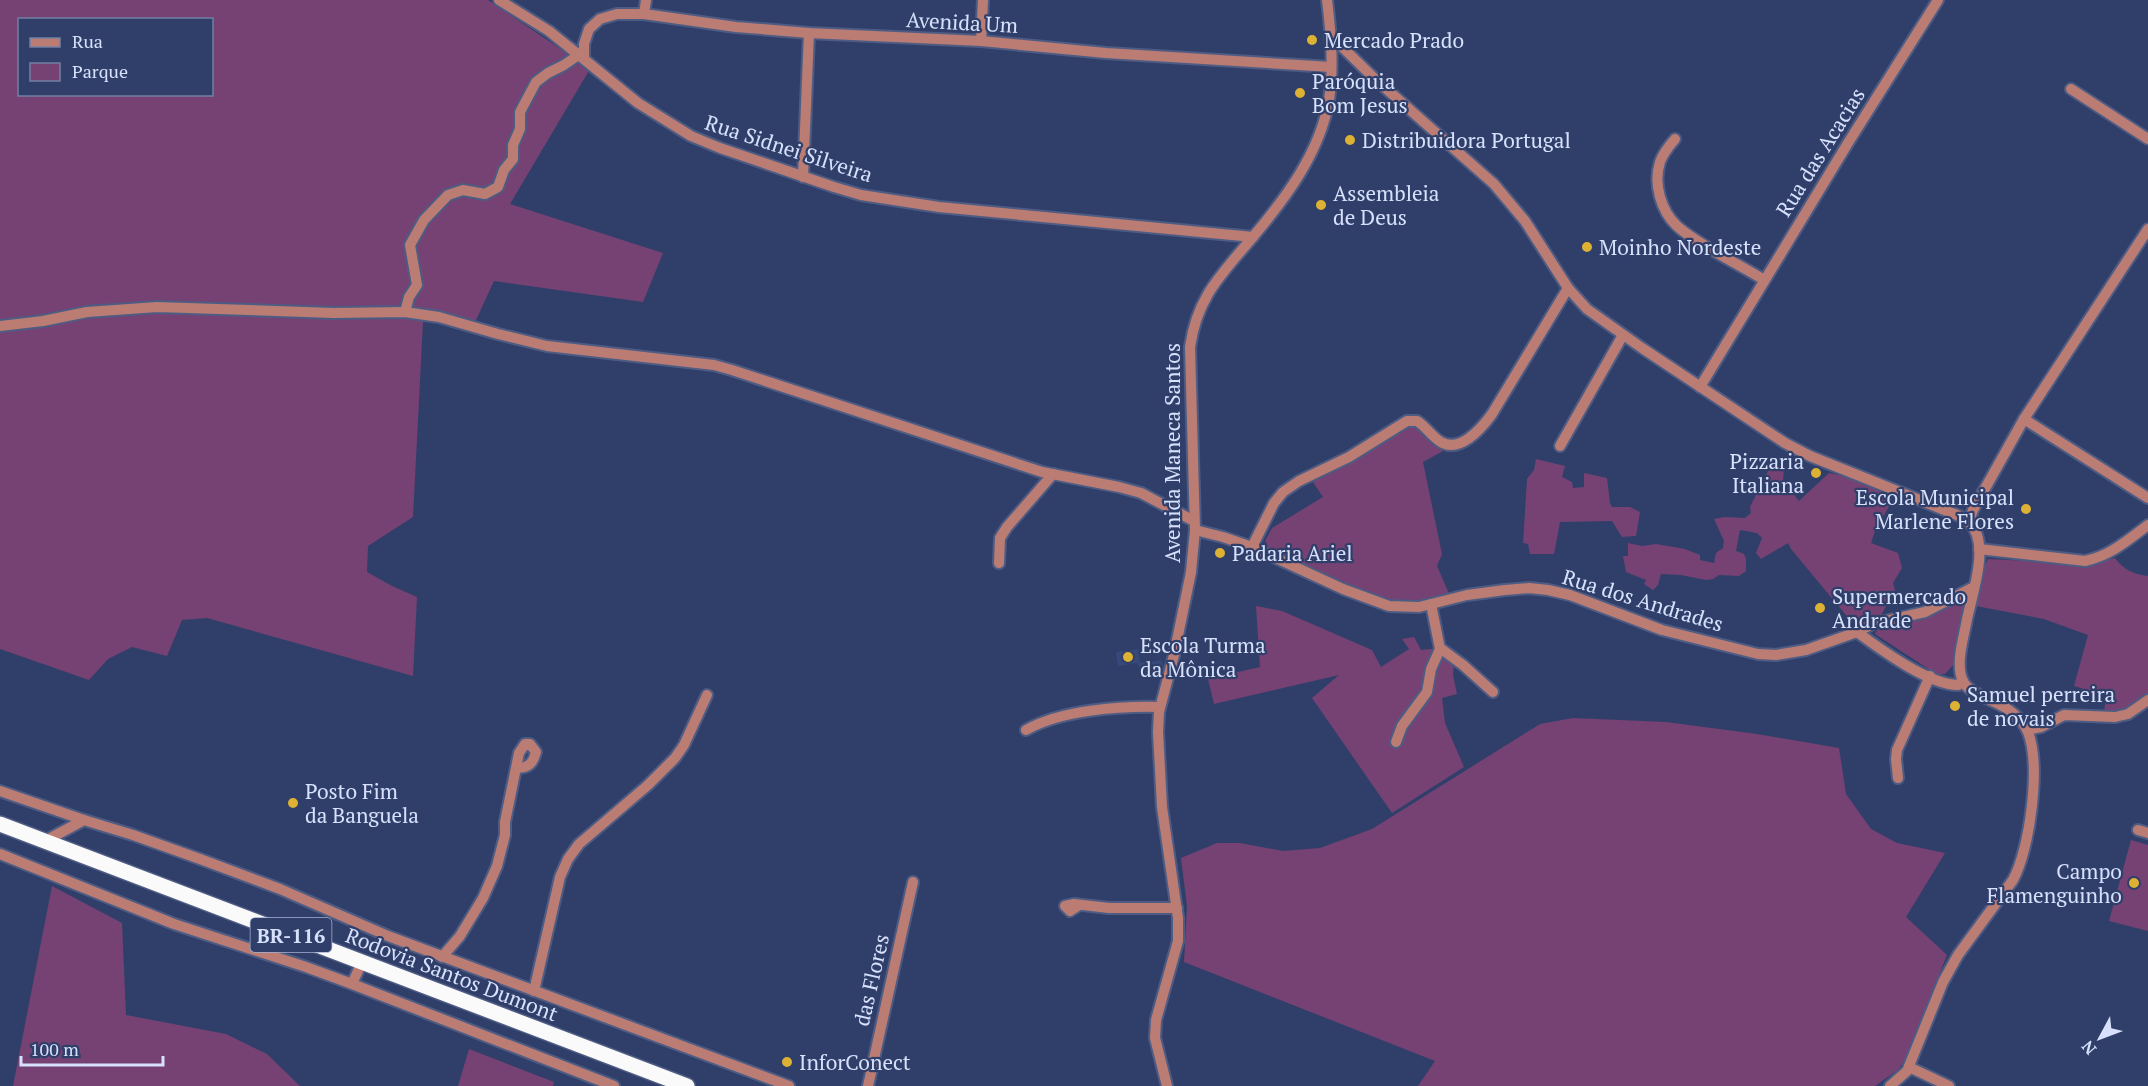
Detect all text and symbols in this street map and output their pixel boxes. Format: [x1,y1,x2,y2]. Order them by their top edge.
street label: Avenida Um [905,5,1019,39]
legend [18,18,213,96]
place label: Mercado Prado [1324,26,1464,54]
text: Rua [72,29,103,53]
marker: Mercado Prado [1305,33,1319,47]
text: Parque [72,59,128,83]
place label: Paróquia Bom Jesus [1312,67,1408,119]
street label: Rua das Acacias [1769,82,1871,222]
marker: Paróquia Bom Jesus [1293,86,1307,100]
street label: Rua Sidnei Silveira [702,108,877,188]
place label: Distribuidora Portugal [1362,126,1571,154]
marker: Distribuidora Portugal [1343,133,1357,147]
place label: Assembleia de Deus [1333,179,1440,231]
marker: Assembleia de Deus [1314,198,1328,212]
place label: Moinho Nordeste [1599,233,1761,261]
marker: Moinho Nordeste [1580,240,1594,254]
street label: Avenida Maneca Santos [1158,343,1186,563]
place label: Pizzaria Italiana [1730,447,1804,499]
marker: Pizzaria Italiana [1809,466,1823,480]
place label: Escola Municipal Marlene Flores [1856,483,2014,535]
marker: Escola Municipal Marlene Flores [2019,502,2033,516]
place label: Padaria Ariel [1232,539,1353,567]
marker: Padaria Ariel [1213,546,1227,560]
street label: Rua dos Andrades [1559,562,1727,638]
place label: Supermercado Andrade [1832,582,1966,634]
marker: Supermercado Andrade [1813,601,1827,615]
place label: Escola Turma da Mônica [1140,631,1266,683]
marker: Escola Turma da Mônica [1121,650,1135,664]
place label: Samuel perreira de novais [1967,680,2116,732]
marker: Samuel perreira de novais [1948,699,1962,713]
place label: Posto Fim da Banguela [305,777,419,829]
marker: Posto Fim da Banguela [286,796,300,810]
place label: Campo Flamenguinho [1987,857,2122,909]
marker: Campo Flamenguinho [2127,876,2141,890]
road number: BR-116 [250,918,332,952]
street label: Rodovia Santos Dumont [342,921,562,1027]
street label: das Flores [847,931,895,1029]
north arrow [2070,1008,2130,1068]
scale bar [21,1029,164,1067]
text: N [2076,1036,2101,1060]
text: 100 m [30,1037,79,1061]
place label: InforConect [799,1048,911,1076]
marker: InforConect [780,1055,794,1069]

